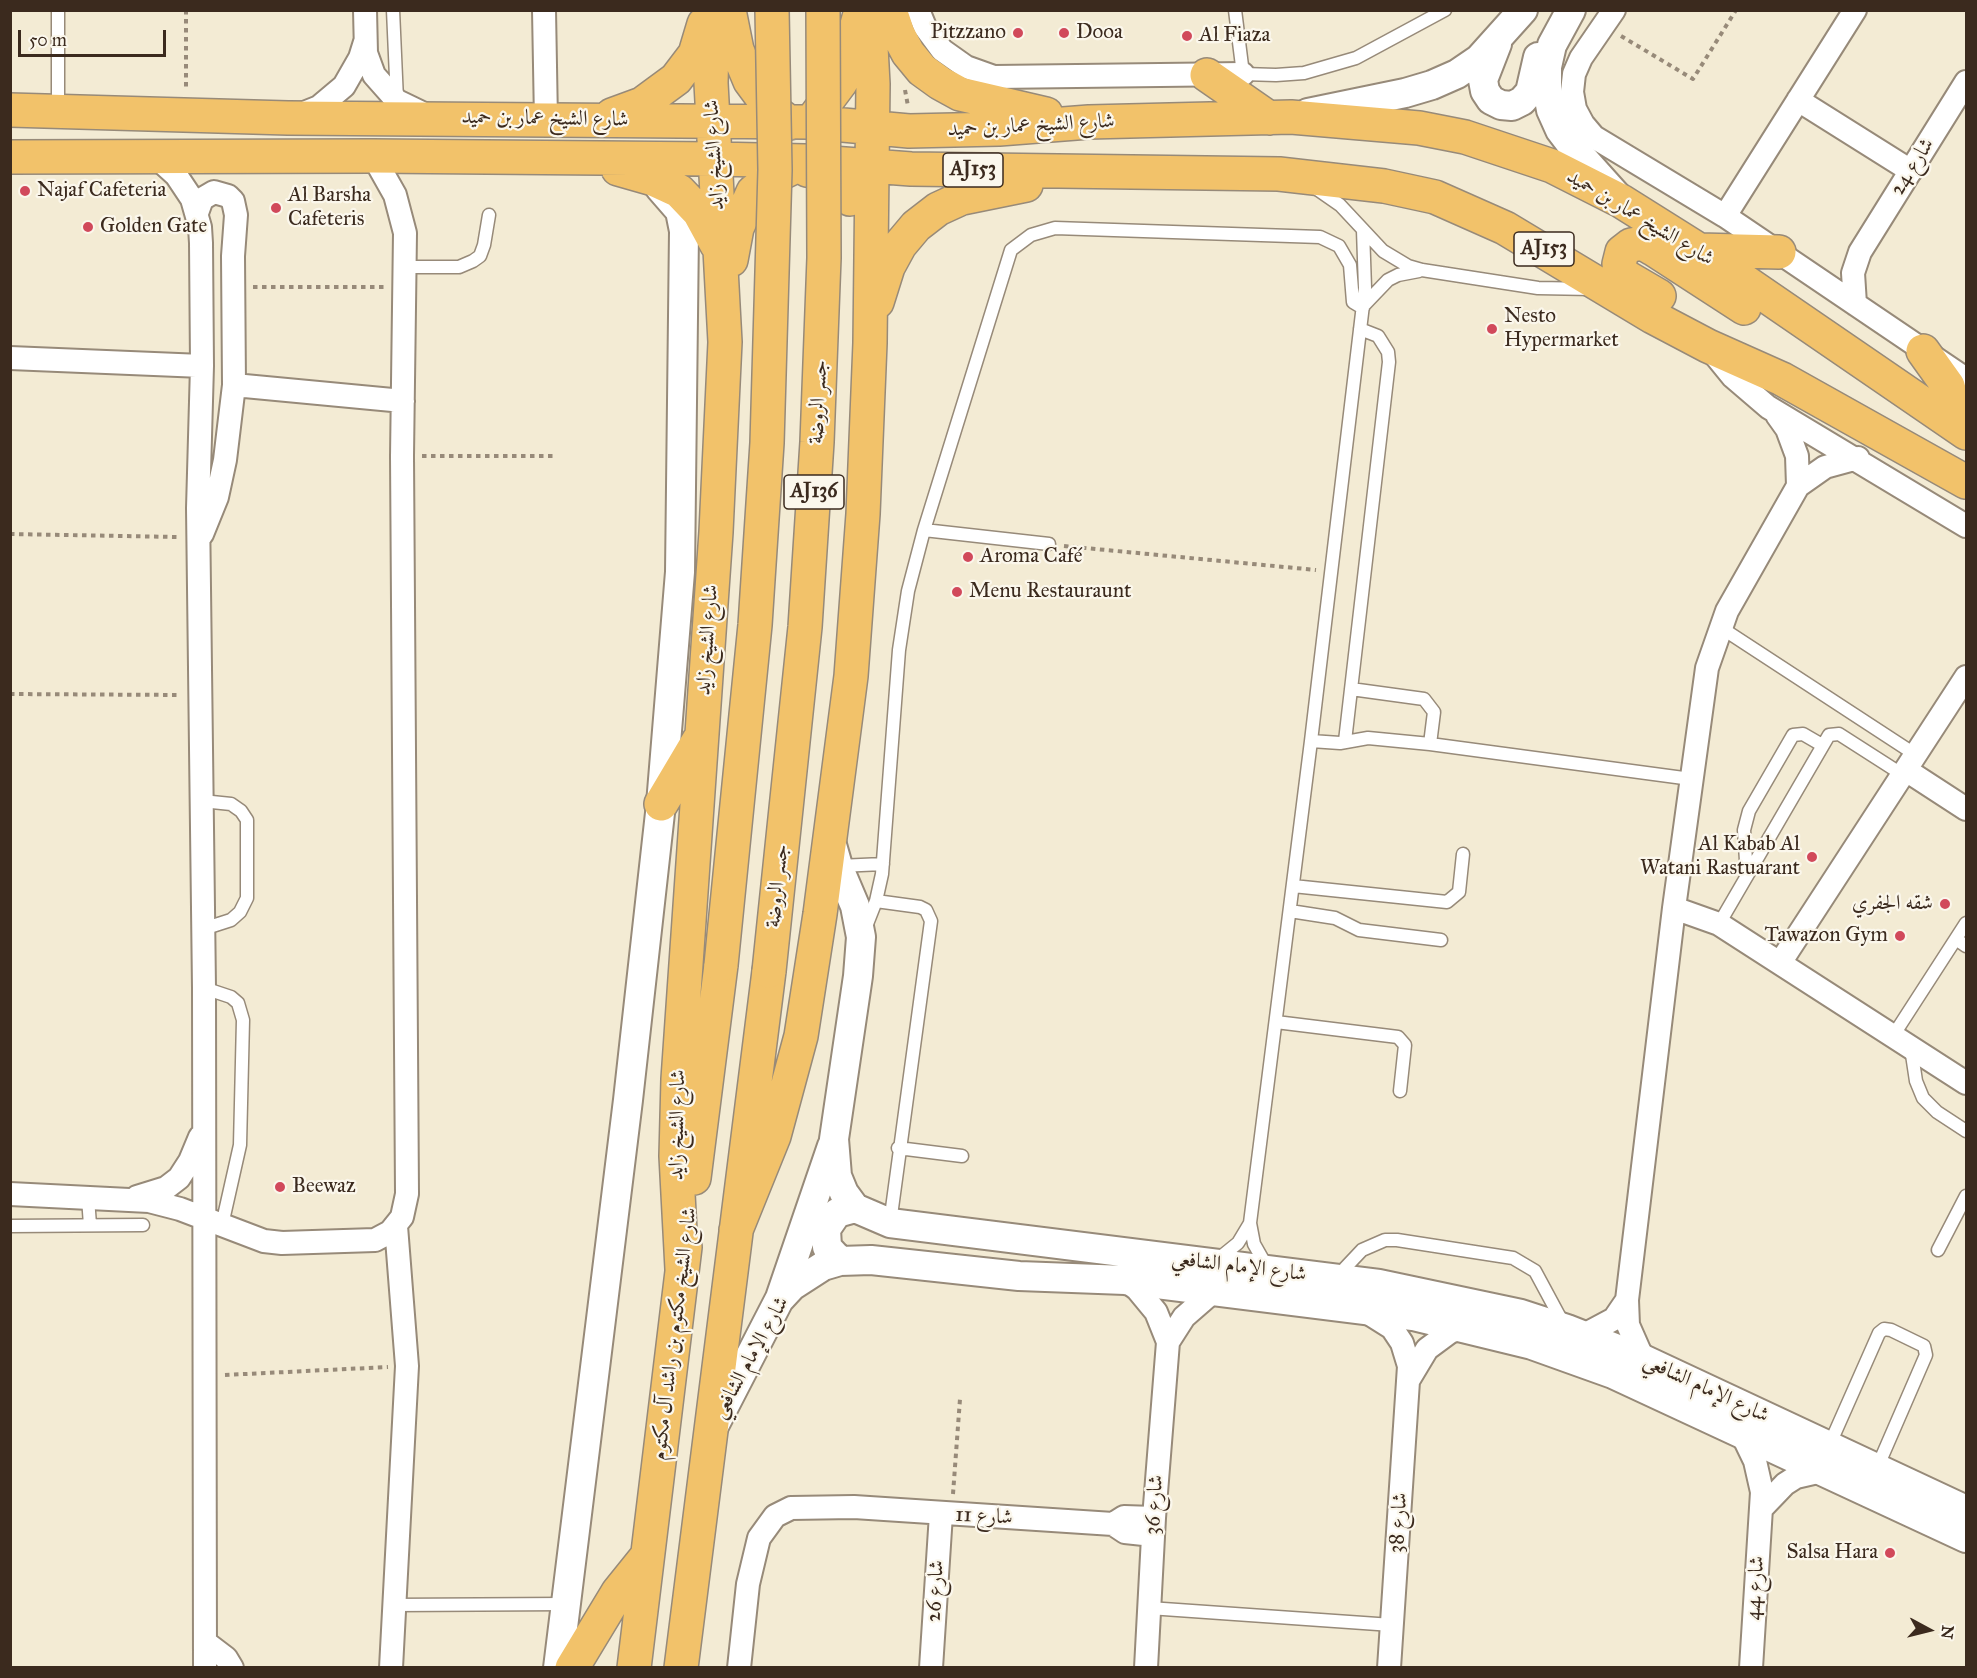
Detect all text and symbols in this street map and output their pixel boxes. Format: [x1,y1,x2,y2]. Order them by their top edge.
scale bar [21,18,170,56]
place label: Pitzzano [930,20,1006,46]
place label: Dooa [1076,20,1123,46]
place label: Al Fiaza [1199,23,1270,49]
marker: Pitzzano [1011,26,1025,40]
marker: Dooa [1057,26,1071,40]
text: 50 m [29,29,67,51]
marker: Al Fiaza [1180,29,1194,43]
street label: شارع الشيخ زايد [700,99,730,211]
street label: شارع الشيخ عمار بن حميد [461,105,629,133]
street label: شارع الشيخ عمار بن حميد [947,109,1115,143]
street label: شارع 24 [1886,134,1940,200]
road number: AJ153 [943,153,1003,187]
street label: شارع الشيخ عمار بن حميد [1562,164,1718,272]
place label: Najaf Cafeteria [37,178,166,204]
place label: Al Barsha Cafeteris [288,183,371,233]
marker: Najaf Cafeteria [18,184,32,198]
marker: Al Barsha Cafeteris [269,201,283,215]
place label: Golden Gate [100,214,207,240]
marker: Golden Gate [81,220,95,234]
road number: AJ153 [1514,232,1574,266]
place label: Nesto Hypermarket [1504,304,1619,354]
marker: Nesto Hypermarket [1485,322,1499,336]
street label: جسر الروضة [804,359,834,445]
road number: AJ136 [784,475,844,509]
place label: Aroma Café [980,544,1082,570]
marker: Aroma Café [961,550,975,564]
place label: Menu Restauraunt [969,579,1131,605]
street label: شارع الشيخ زايد [692,584,724,696]
marker: Menu Restauraunt [950,585,964,599]
place label: Al Kabab Al Watani Rastuarant [1640,832,1800,882]
street label: جسر الروضة [761,843,795,929]
marker: Al Kabab Al Watani Rastuarant [1805,850,1819,864]
place label: شقه الجفري [1852,891,1933,917]
marker: شقه الجفري [1938,897,1952,911]
place label: Tawazon Gym [1764,923,1888,949]
marker: Tawazon Gym [1893,929,1907,943]
street label: شارع الشيخ زايد [664,1069,692,1181]
place label: Beewaz [292,1174,356,1200]
marker: Beewaz [273,1180,287,1194]
street label: شارع الشيخ مكتوم بن راشد آل مكتوم [647,1206,703,1462]
street label: شارع الإمام الشافعي [1170,1246,1308,1288]
street label: شارع الإمام الشافعي [707,1293,795,1423]
street label: شارع الإمام الشافعي [1639,1349,1773,1429]
street label: شارع 36 [1140,1474,1170,1536]
street label: شارع 38 [1384,1492,1414,1554]
street label: شارع 11 [955,1503,1013,1531]
place label: Salsa Hara [1787,1540,1878,1566]
marker: Salsa Hara [1883,1546,1897,1560]
street label: شارع 44 [1741,1555,1771,1621]
street label: شارع 26 [922,1559,950,1623]
north arrow [1899,1600,1959,1660]
text: N [1937,1624,1958,1640]

